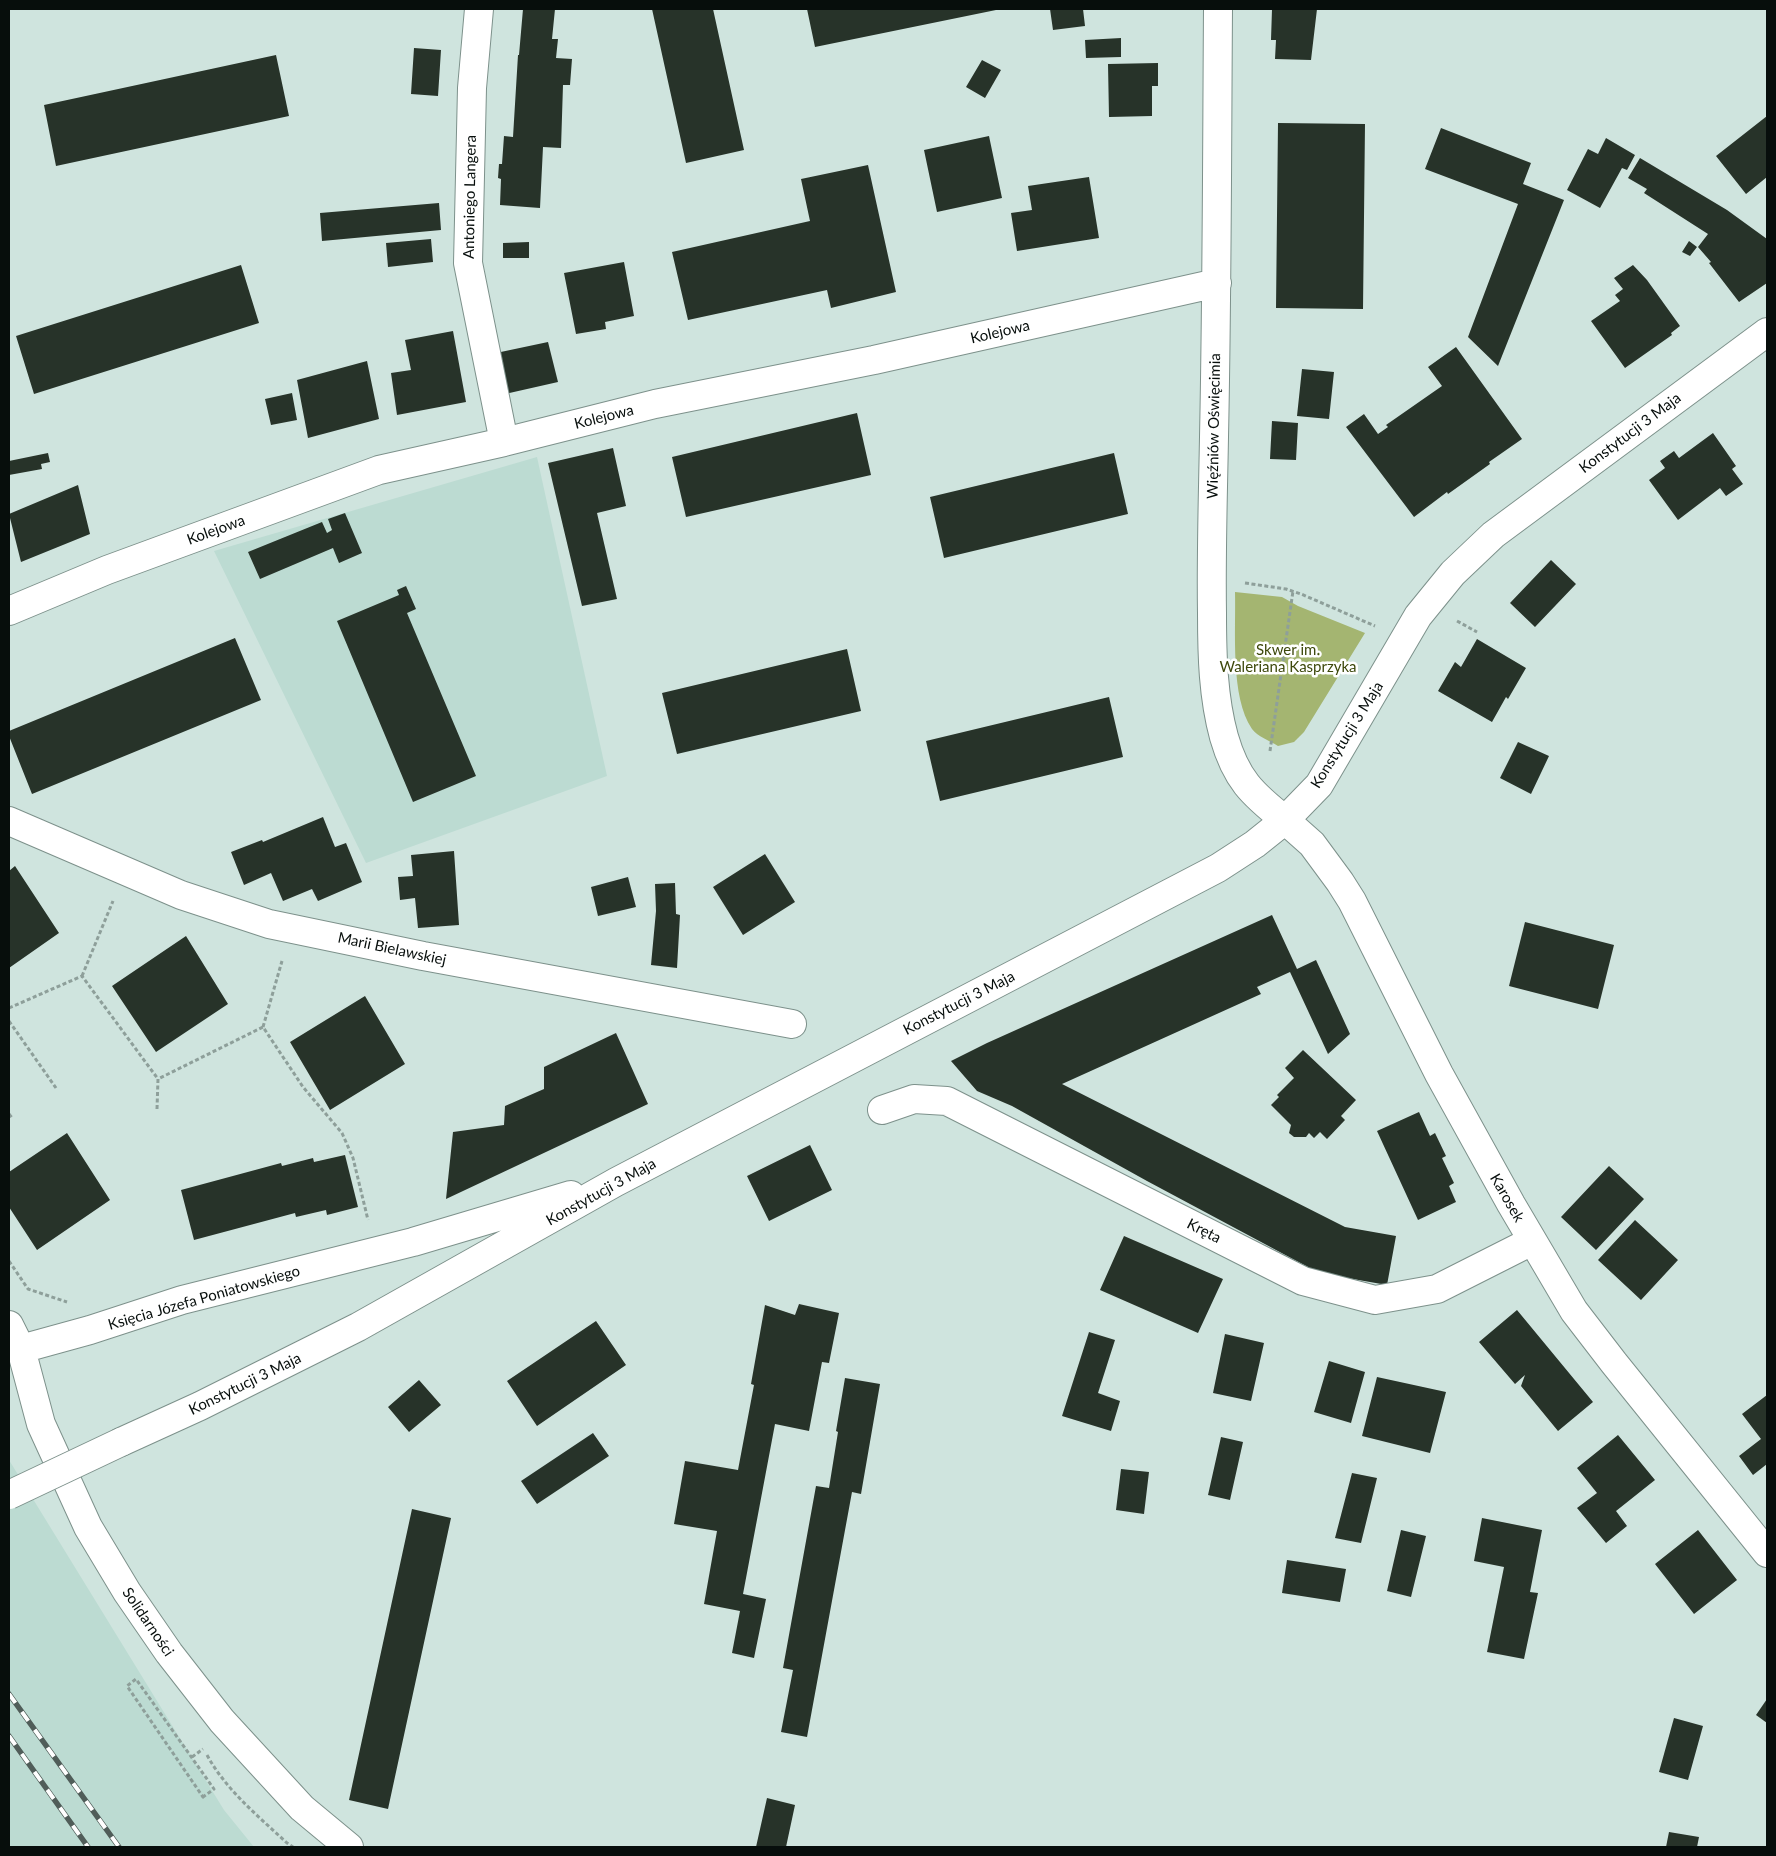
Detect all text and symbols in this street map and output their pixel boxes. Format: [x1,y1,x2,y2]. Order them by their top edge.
street label: Antoniego Langera [460,135,480,259]
street label: Kolejowa [969,316,1031,348]
street label: Więźniów Oświęcimia [1204,353,1224,499]
street label: Konstytucji 3 Maja [1576,389,1684,477]
street label: Kolejowa [572,401,636,433]
street label: Kolejowa [185,511,247,549]
park label: Skwer im. Waleriana Kasprzyka [1219,641,1357,676]
street label: Konstytucji 3 Maja [1307,678,1387,792]
street label: Marii Bielawskiej [336,929,448,969]
street label: Konstytucji 3 Maja [900,967,1018,1039]
street label: Konstytucji 3 Maja [543,1154,659,1230]
street label: Karosek [1486,1171,1528,1225]
street label: Kręta [1184,1215,1224,1247]
street label: Księcia Józefa Poniatowskiego [106,1262,302,1334]
street label: Konstytucji 3 Maja [186,1349,304,1419]
street label: Solidarności [118,1584,178,1660]

